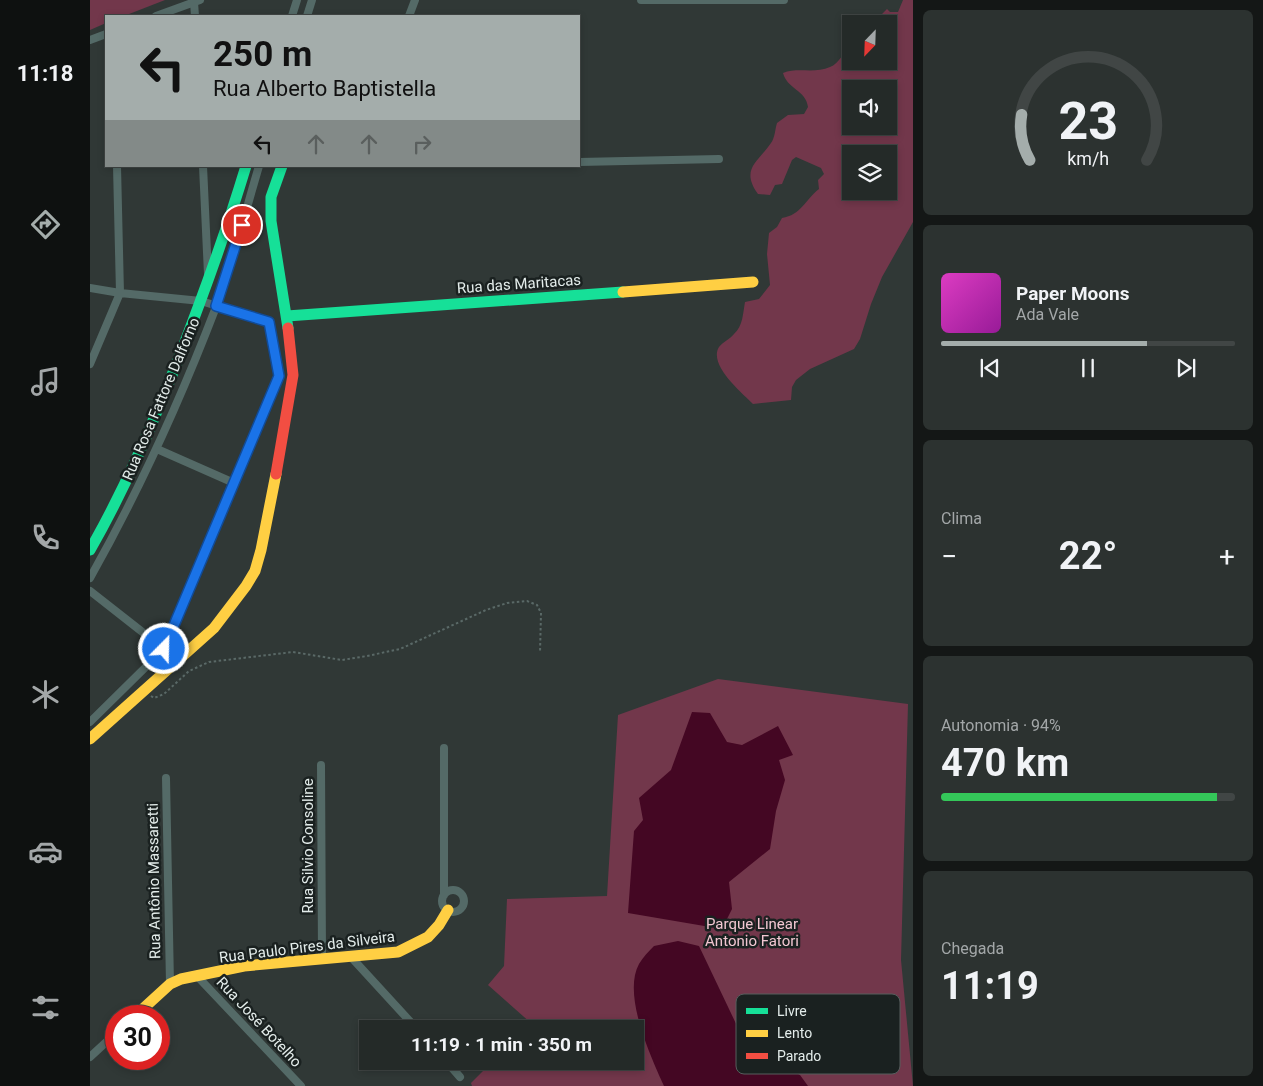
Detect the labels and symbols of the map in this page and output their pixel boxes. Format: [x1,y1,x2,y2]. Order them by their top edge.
north arrow [842,15,898,70]
pin [221,204,263,246]
street label: Rua das Maritacas [456,271,582,297]
street label: Rua Rosa Fattore Dalforno [118,315,204,483]
position arrow [137,622,189,674]
street label: Rua Silvio Consoline [299,778,317,914]
street label: Rua Antônio Massaretti [144,803,164,959]
park label: Parque Linear Antonio Fatori [705,915,799,950]
street label: Rua Paulo Pires da Silveira [218,927,396,967]
street label: Rua José Botelho [213,973,305,1071]
legend [736,994,900,1074]
text: Livre [777,1003,807,1019]
speed limit sign: 30 [105,1005,170,1070]
text: Lento [777,1025,812,1041]
text: Parado [777,1048,821,1064]

